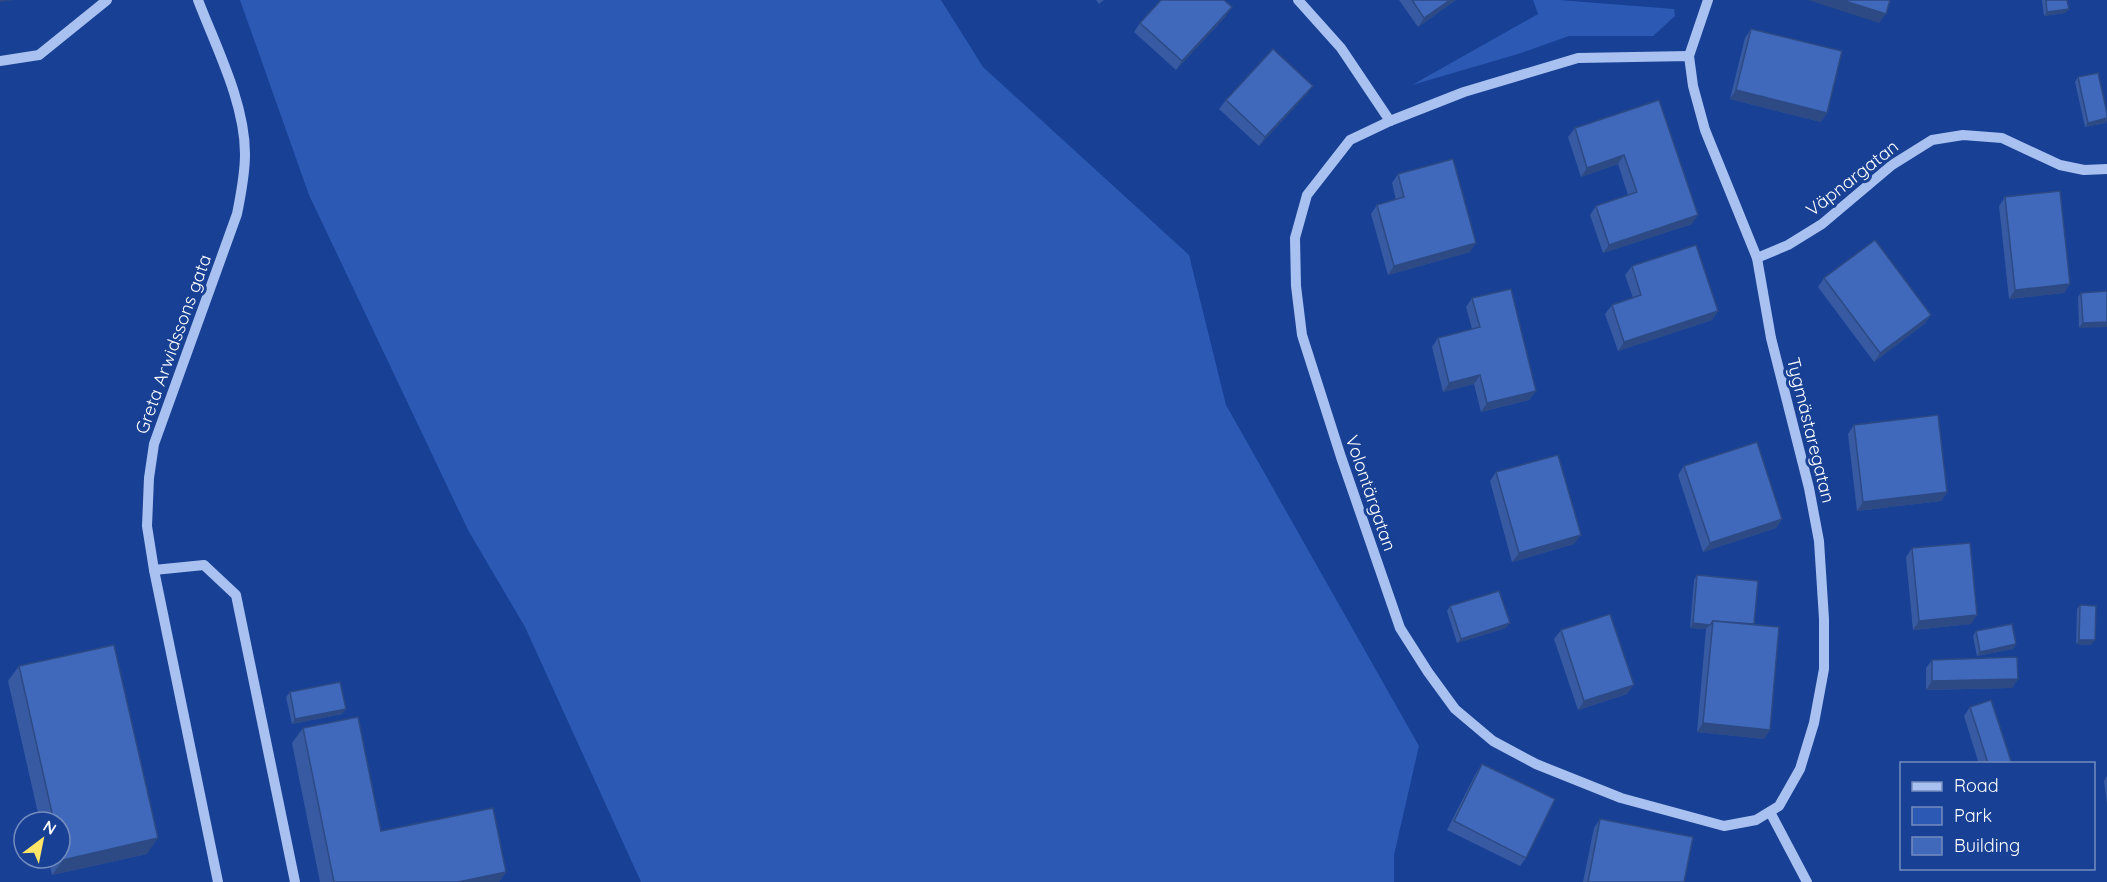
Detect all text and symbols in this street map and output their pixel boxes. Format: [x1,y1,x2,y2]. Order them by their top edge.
street label: Väpnargatan [1801,135,1903,221]
street label: Greta Arwidssons gata [130,251,216,437]
street label: Tygmästaregatan [1782,355,1840,505]
street label: Volontärgatan [1340,432,1402,554]
legend [1900,762,2095,870]
text: Road [1954,774,1999,797]
text: Park [1954,804,1992,827]
north arrow [12,810,72,870]
text: N [40,816,60,839]
text: Building [1954,834,2020,857]

